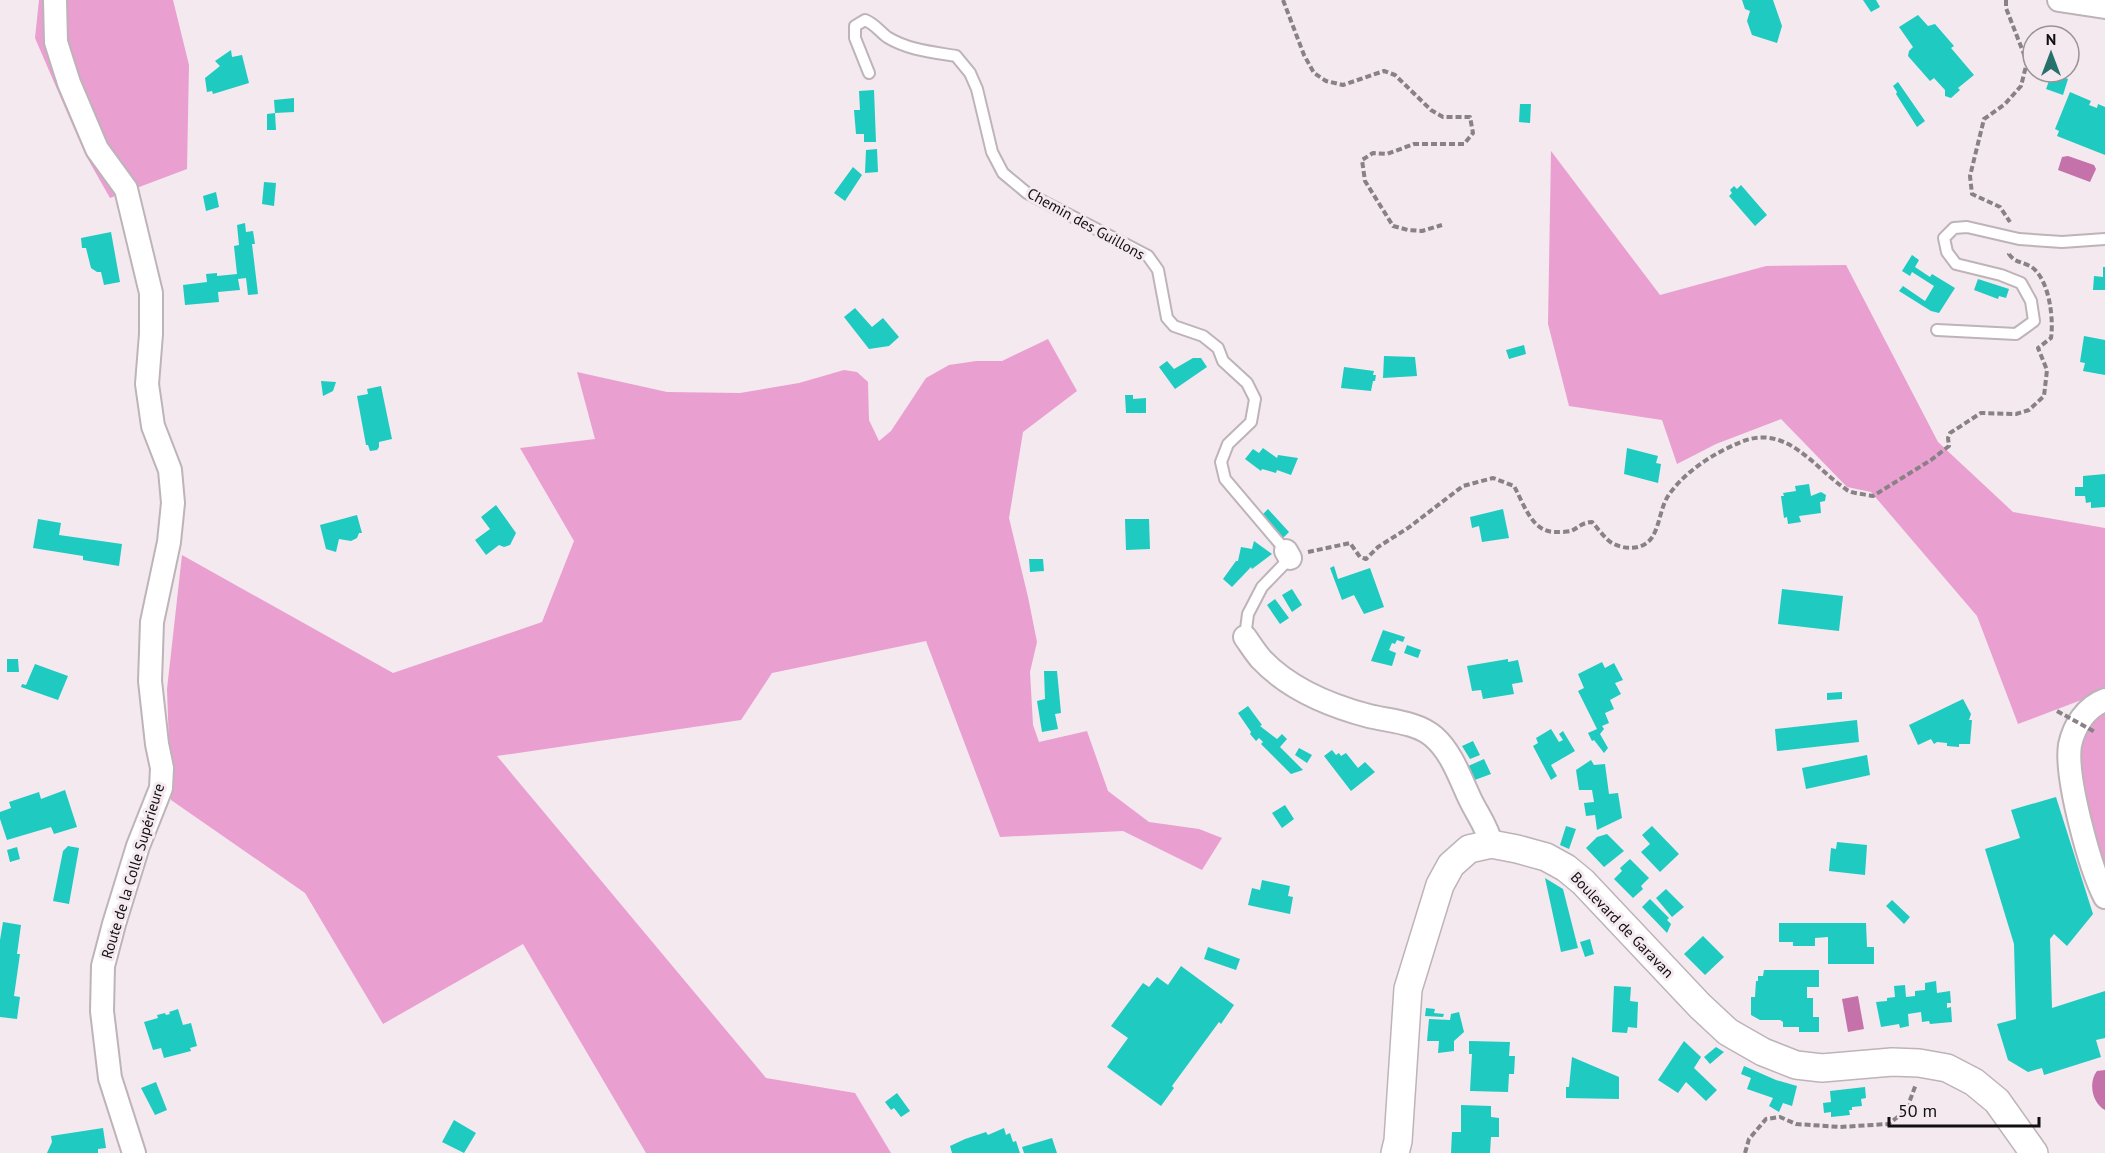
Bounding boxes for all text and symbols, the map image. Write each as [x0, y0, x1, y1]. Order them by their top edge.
north arrow [2021, 24, 2081, 84]
text: N [2046, 29, 2056, 49]
street label: Chemin des Guillons [1024, 183, 1148, 264]
street label: Route de la Colle Supérieure [97, 781, 168, 961]
street label: Boulevard de Garavan [1567, 868, 1678, 982]
scale bar [1889, 1090, 2039, 1128]
text: 50 m [1898, 1099, 1937, 1122]

